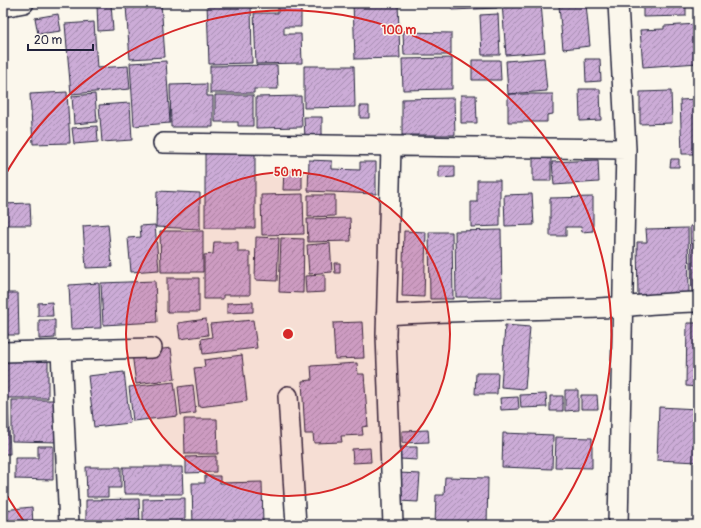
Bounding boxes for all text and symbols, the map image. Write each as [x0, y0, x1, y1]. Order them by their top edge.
text: 100 m [382, 23, 417, 38]
scale bar [28, 26, 93, 52]
text: 20 m [34, 33, 63, 48]
text: 50 m [274, 165, 302, 180]
centre of rings [281, 327, 295, 341]

